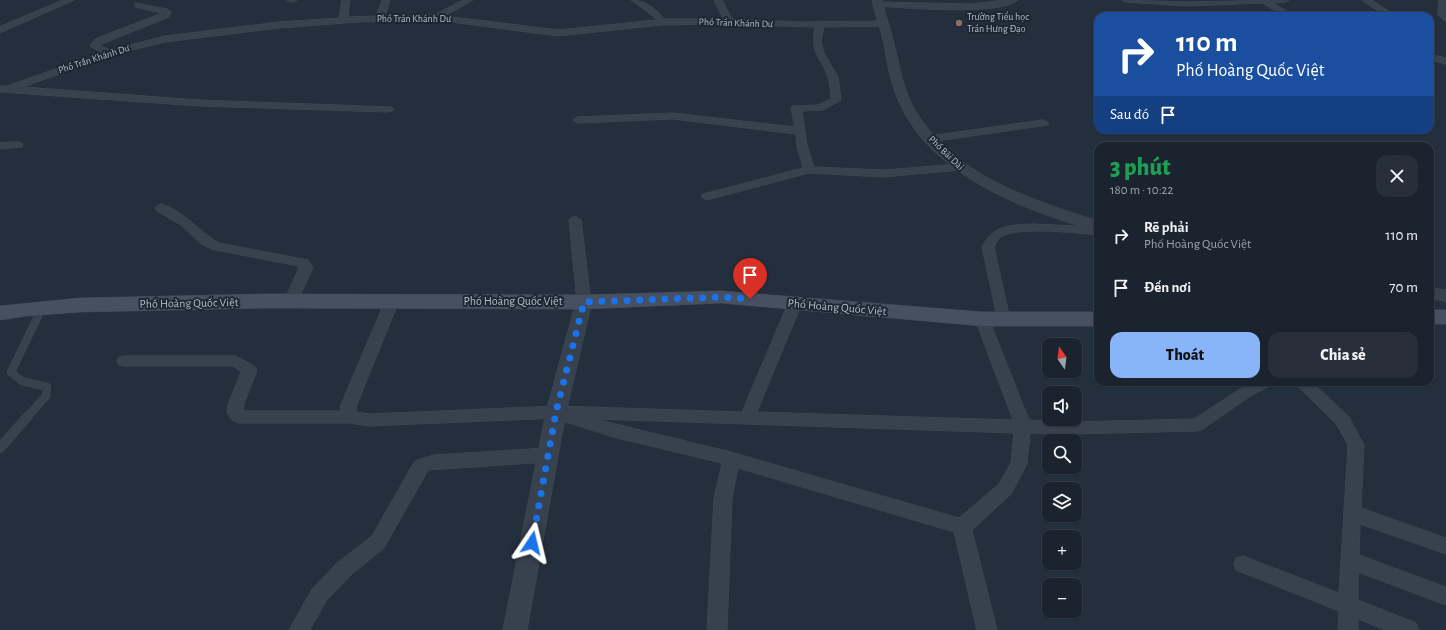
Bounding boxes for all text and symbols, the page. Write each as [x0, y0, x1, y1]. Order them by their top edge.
place label: Trường Tiểu học Trần Hưng Đạo [967, 11, 1029, 34]
street label: Phố Trần Khánh Dư [377, 13, 452, 24]
street label: Phố Trần Khánh Dư [698, 16, 774, 29]
marker: Trường Tiểu học Trần Hưng Đạo [954, 18, 964, 28]
icon: right [1110, 28, 1162, 80]
text: 110 m [1176, 29, 1238, 57]
street label: Phố Trần Khánh Dư [57, 42, 132, 75]
text: Phố Hoàng Quốc Việt [1176, 62, 1324, 80]
icon: arrive [1157, 104, 1179, 126]
text: Sau đó [1110, 107, 1149, 122]
street label: Phố Bãi Dài [927, 133, 966, 172]
button: close [1376, 155, 1418, 197]
text: 3 phút [1110, 156, 1171, 180]
text: 180 m · 10:22 [1110, 184, 1173, 197]
text: Rẽ phải [1144, 220, 1189, 235]
icon: right [1110, 225, 1132, 247]
text: 110 m [1385, 228, 1418, 243]
text: Phố Hoàng Quốc Việt [1144, 238, 1251, 251]
pin [733, 258, 767, 299]
icon: arrive [739, 264, 761, 286]
icon: arrive [1110, 277, 1132, 299]
text: Đến nơi [1144, 280, 1191, 295]
text: 70 m [1389, 280, 1418, 295]
street label: Phố Hoàng Quốc Việt [464, 295, 563, 308]
street label: Phố Hoàng Quốc Việt [139, 296, 239, 311]
street label: Phố Hoàng Quốc Việt [787, 297, 887, 318]
button: Thoát [1110, 332, 1260, 378]
button: Chia sẻ [1268, 332, 1418, 378]
north arrow [1042, 338, 1082, 378]
map controls [1042, 338, 1082, 618]
button: sound [1042, 386, 1082, 426]
button: search [1042, 434, 1082, 474]
button: layers [1042, 482, 1082, 522]
position arrow [511, 522, 553, 564]
button: + [1042, 530, 1082, 570]
button: − [1042, 578, 1082, 618]

